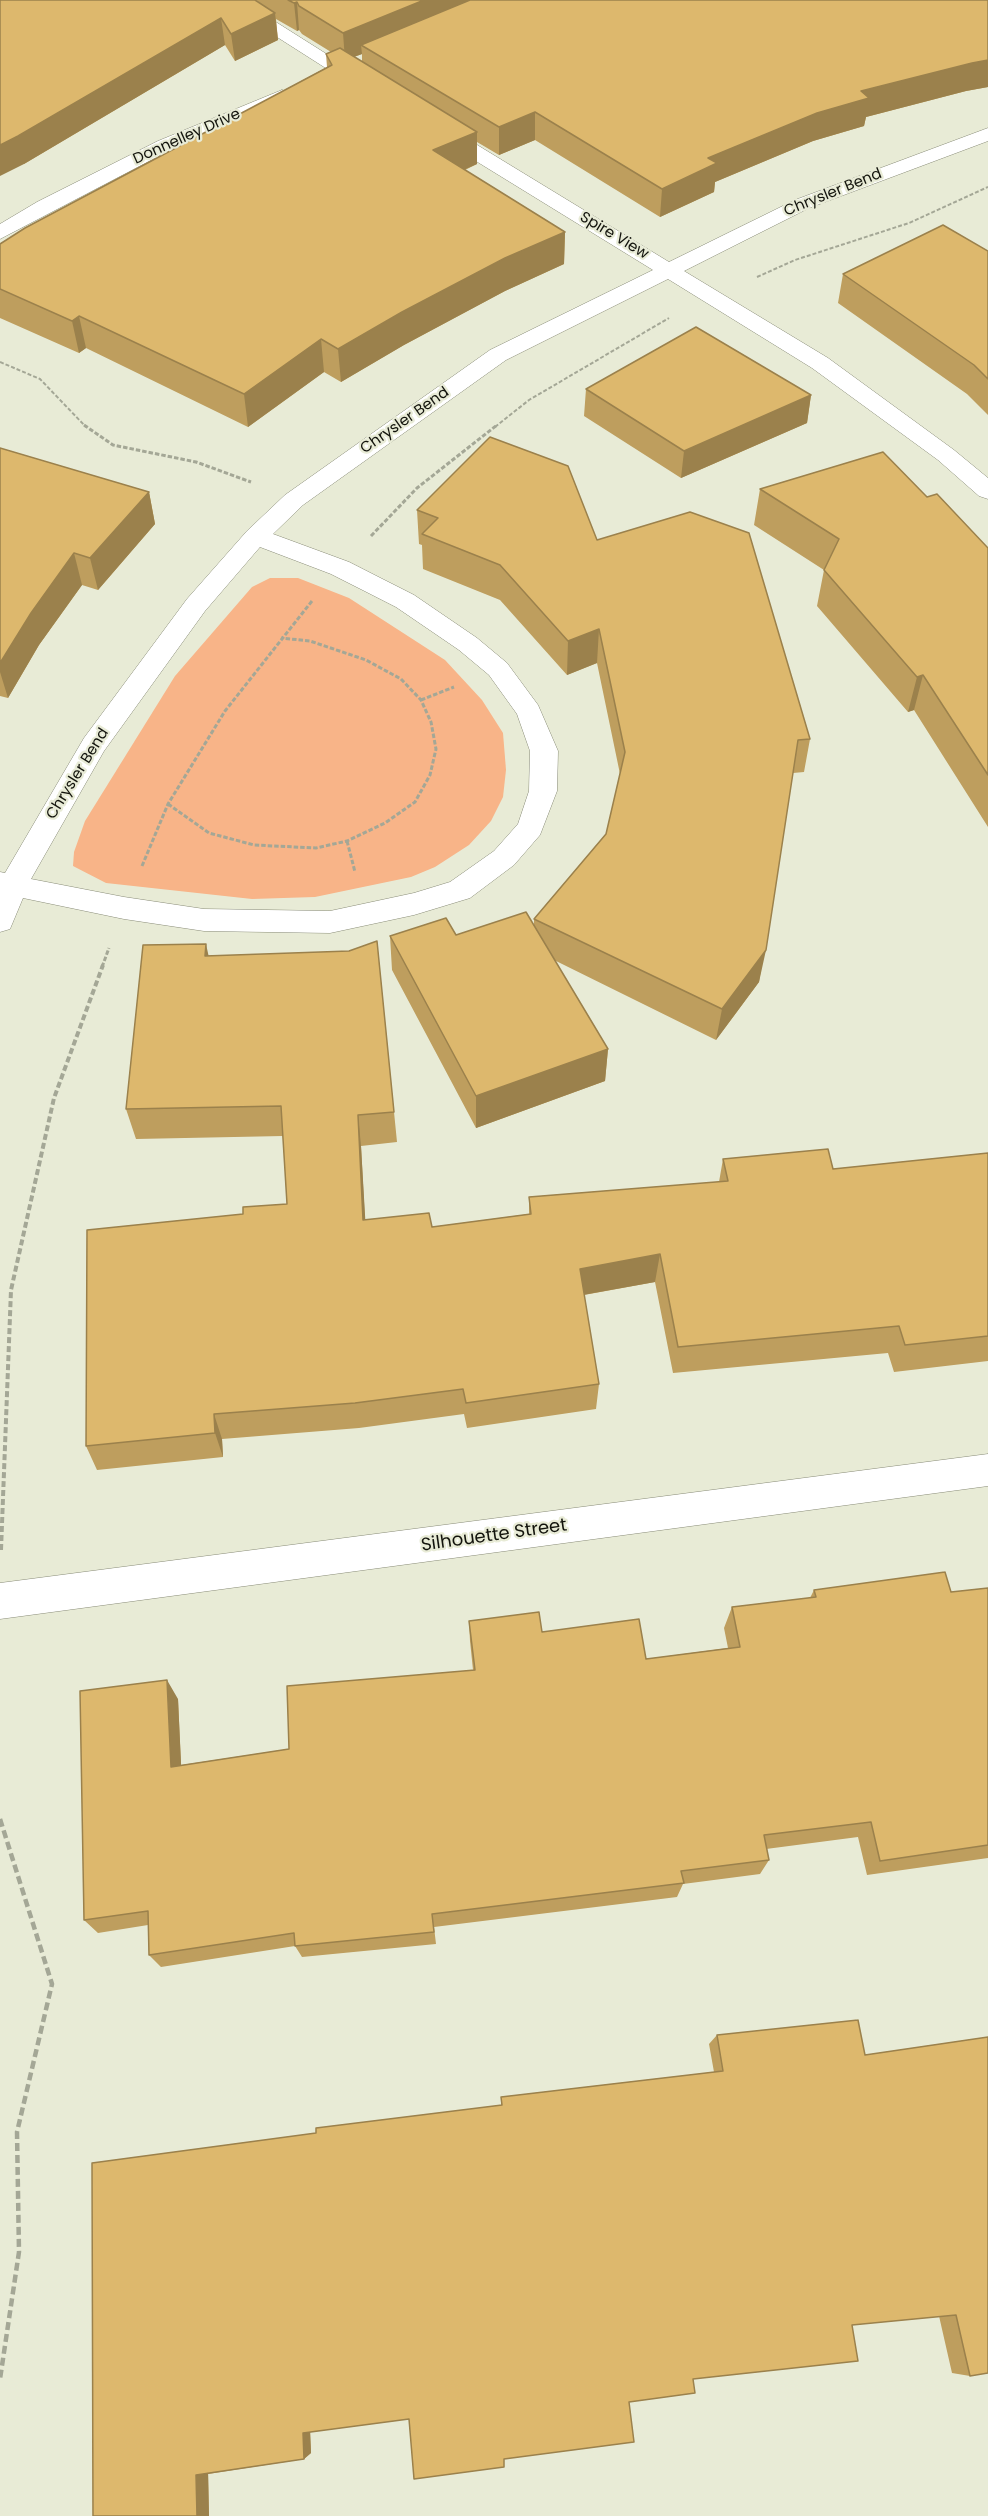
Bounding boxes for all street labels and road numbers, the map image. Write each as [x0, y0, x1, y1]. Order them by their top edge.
street label: Donnelley Drive [131, 105, 243, 169]
street label: Chrysler Bend [781, 165, 885, 221]
street label: Spire View [576, 208, 652, 264]
street label: Chrysler Bend [357, 384, 453, 458]
street label: Chrysler Bend [43, 725, 113, 823]
street label: Silhouette Street [420, 1515, 568, 1557]

